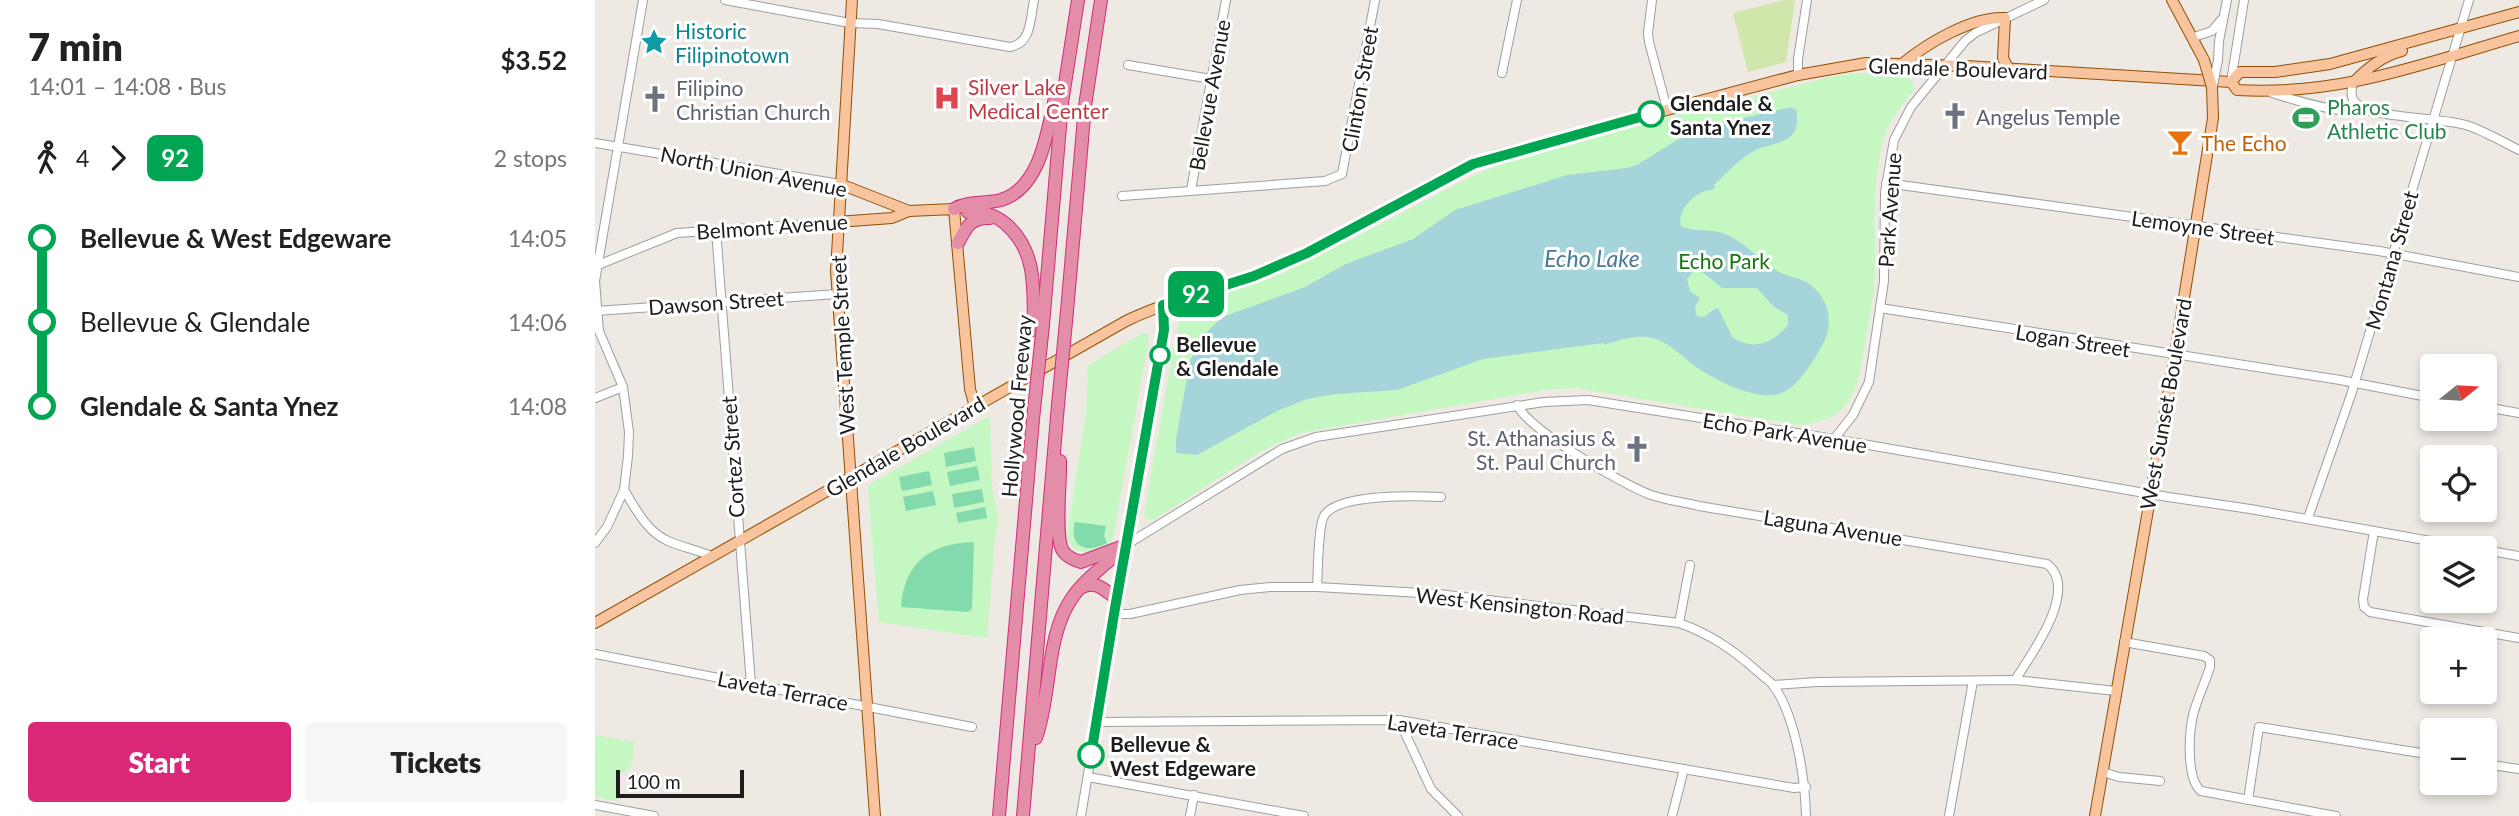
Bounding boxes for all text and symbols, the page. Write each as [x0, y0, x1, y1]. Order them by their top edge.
street label: Bellevue Avenue [1183, 17, 1235, 173]
place label: Historic Filipinotown [675, 18, 790, 67]
text: 7 min [28, 23, 123, 69]
street label: Clinton Street [1336, 24, 1382, 154]
place icon: Historic Filipinotown [639, 27, 669, 57]
text: $3.52 [501, 44, 567, 76]
street label: Glendale Boulevard [1868, 52, 2048, 84]
text: 14:01 – 14:08 · Bus [28, 72, 227, 100]
place label: Silver Lake Medical Center [968, 74, 1109, 123]
place label: Filipino Christian Church [676, 75, 830, 124]
hospital icon: Silver Lake Medical Center [932, 83, 962, 113]
church icon: Filipino Christian Church [640, 84, 670, 114]
place label: Glendale & Santa Ynez [1670, 90, 1774, 139]
place label: Pharos Athletic Club [2327, 94, 2447, 143]
marker: Glendale & Santa Ynez [1638, 101, 1664, 127]
church icon: Angelus Temple [1940, 101, 1970, 131]
sports icon: Pharos Athletic Club [2291, 103, 2321, 133]
place label: Angelus Temple [1976, 104, 2120, 129]
bar icon: The Echo [2165, 127, 2195, 157]
place label: The Echo [2201, 130, 2287, 155]
icon: walk [28, 139, 66, 177]
icon: forward [99, 139, 137, 177]
street label: North Union Avenue [659, 141, 849, 201]
text: 92 [161, 143, 189, 172]
text: 4 [76, 144, 89, 172]
text: 2 stops [494, 144, 567, 172]
street label: Park Avenue [1873, 152, 1905, 268]
street label: Montana Street [2359, 187, 2423, 332]
street label: Lemoyne Street [2130, 205, 2277, 249]
street label: Belmont Avenue [695, 208, 849, 244]
text: Bellevue & West Edgeware [80, 222, 391, 254]
text: 14:05 [508, 224, 567, 252]
water label: Echo Lake [1544, 244, 1640, 272]
park label: Echo Park [1678, 248, 1770, 273]
street label: West Temple Street [825, 254, 859, 435]
line badge: 92 [1165, 271, 1227, 317]
text: 92 [1182, 279, 1210, 308]
street label: Dawson Street [647, 285, 785, 319]
street label: West Sunset Boulevard [2134, 296, 2196, 512]
text: Bellevue & Glendale [80, 306, 310, 338]
text: 14:06 [508, 308, 567, 336]
street label: Hollywood Freeway [996, 313, 1036, 498]
street label: Logan Street [2014, 319, 2133, 361]
place label: Bellevue & Glendale [1176, 331, 1279, 380]
marker: Bellevue & Glendale [1150, 345, 1170, 365]
north arrow [2420, 354, 2497, 430]
map controls [2420, 354, 2497, 795]
text: Glendale & Santa Ynez [80, 390, 339, 422]
street label: Glendale Boulevard [821, 390, 989, 502]
text: 14:08 [508, 392, 567, 420]
street label: Cortez Street [715, 395, 749, 519]
street label: Echo Park Avenue [1701, 407, 1869, 457]
place label: St. Athanasius & St. Paul Church [1467, 425, 1616, 474]
church icon: St. Athanasius & St. Paul Church [1622, 434, 1652, 464]
button: locate [2420, 445, 2497, 522]
street label: Laguna Avenue [1762, 504, 1904, 550]
button: layers [2420, 536, 2497, 613]
street label: West Kensington Road [1415, 582, 1625, 628]
button: + [2420, 627, 2497, 704]
street label: Laveta Terrace [715, 665, 851, 715]
street label: Laveta Terrace [1386, 708, 1520, 754]
button: − [2420, 718, 2497, 795]
button: Start [28, 722, 291, 802]
button: Tickets [305, 722, 567, 802]
place label: Bellevue & West Edgeware [1110, 731, 1256, 780]
marker: Bellevue & West Edgeware [1078, 742, 1104, 768]
scale bar [616, 767, 744, 799]
text: 100 m [627, 770, 681, 793]

